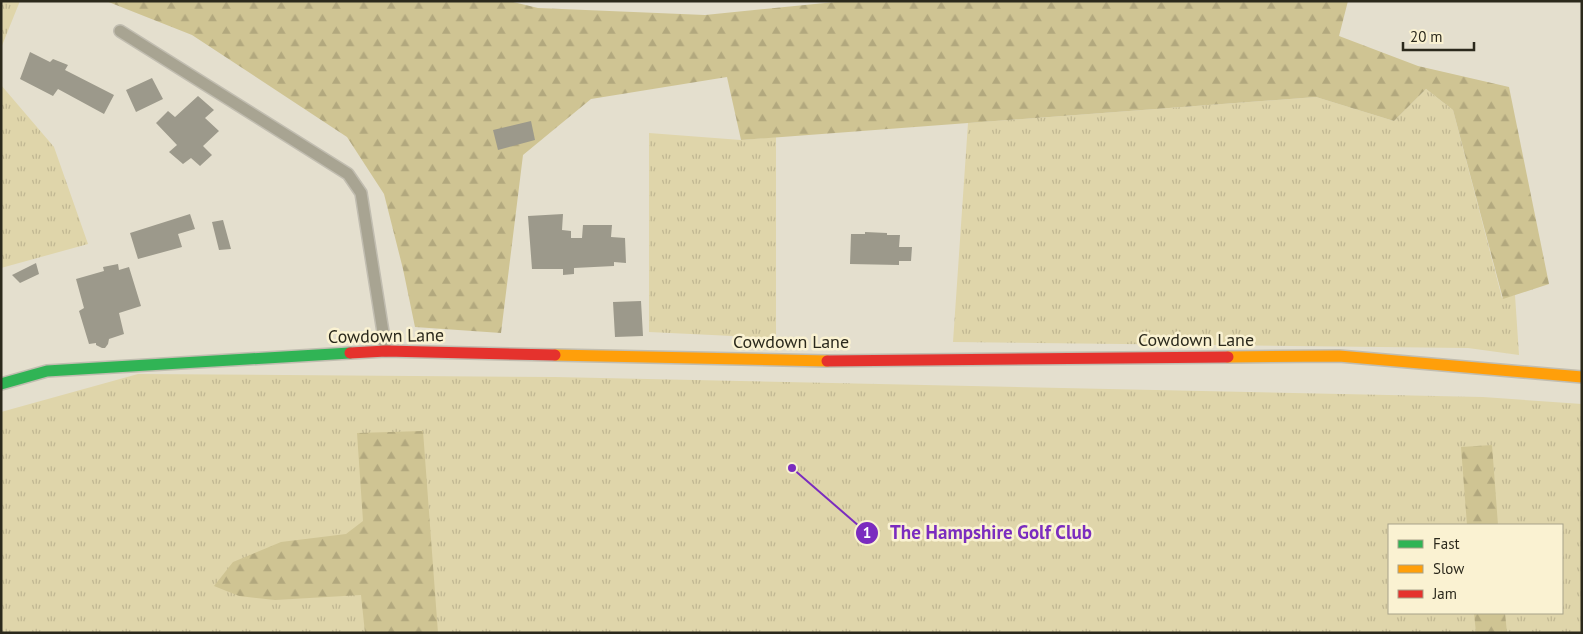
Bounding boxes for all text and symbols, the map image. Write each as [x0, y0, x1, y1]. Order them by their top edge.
scale bar [1403, 20, 1474, 52]
text: 20 m [1410, 27, 1443, 46]
street label: Cowdown Lane [328, 323, 444, 348]
street label: Cowdown Lane [1138, 328, 1254, 351]
street label: Cowdown Lane [733, 330, 849, 353]
callout: The Hampshire Golf Club [855, 516, 1102, 550]
text: The Hampshire Golf Club [890, 520, 1092, 544]
text: 1 [863, 523, 871, 542]
legend [1388, 524, 1563, 614]
text: Fast [1433, 534, 1460, 553]
text: Slow [1433, 559, 1464, 578]
text: Jam [1432, 584, 1457, 603]

